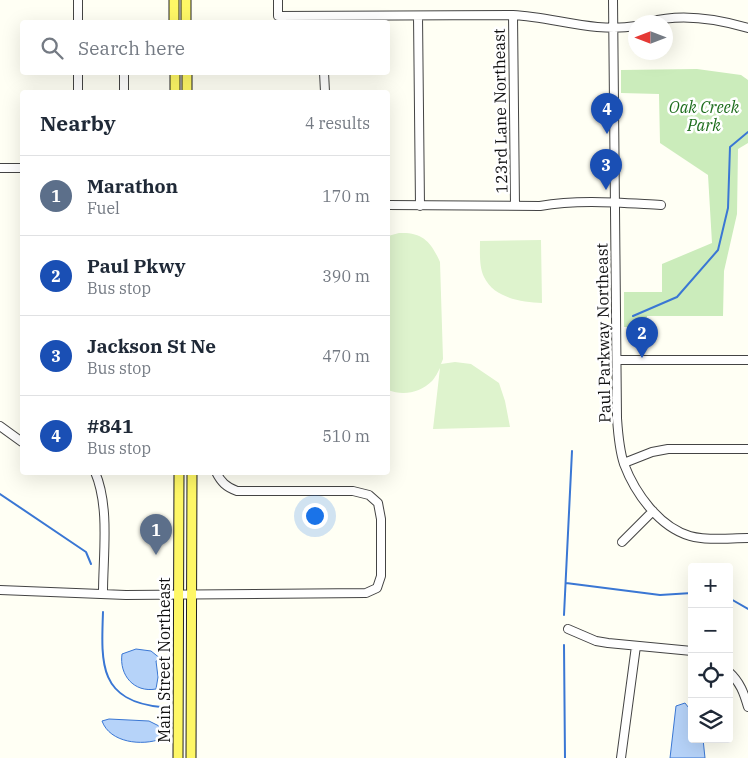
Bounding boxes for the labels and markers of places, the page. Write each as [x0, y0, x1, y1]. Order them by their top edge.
pin: 4 [591, 93, 623, 134]
pin: 3 [590, 149, 622, 190]
pin: 2 [626, 317, 658, 358]
pin: 1 [140, 514, 172, 555]

